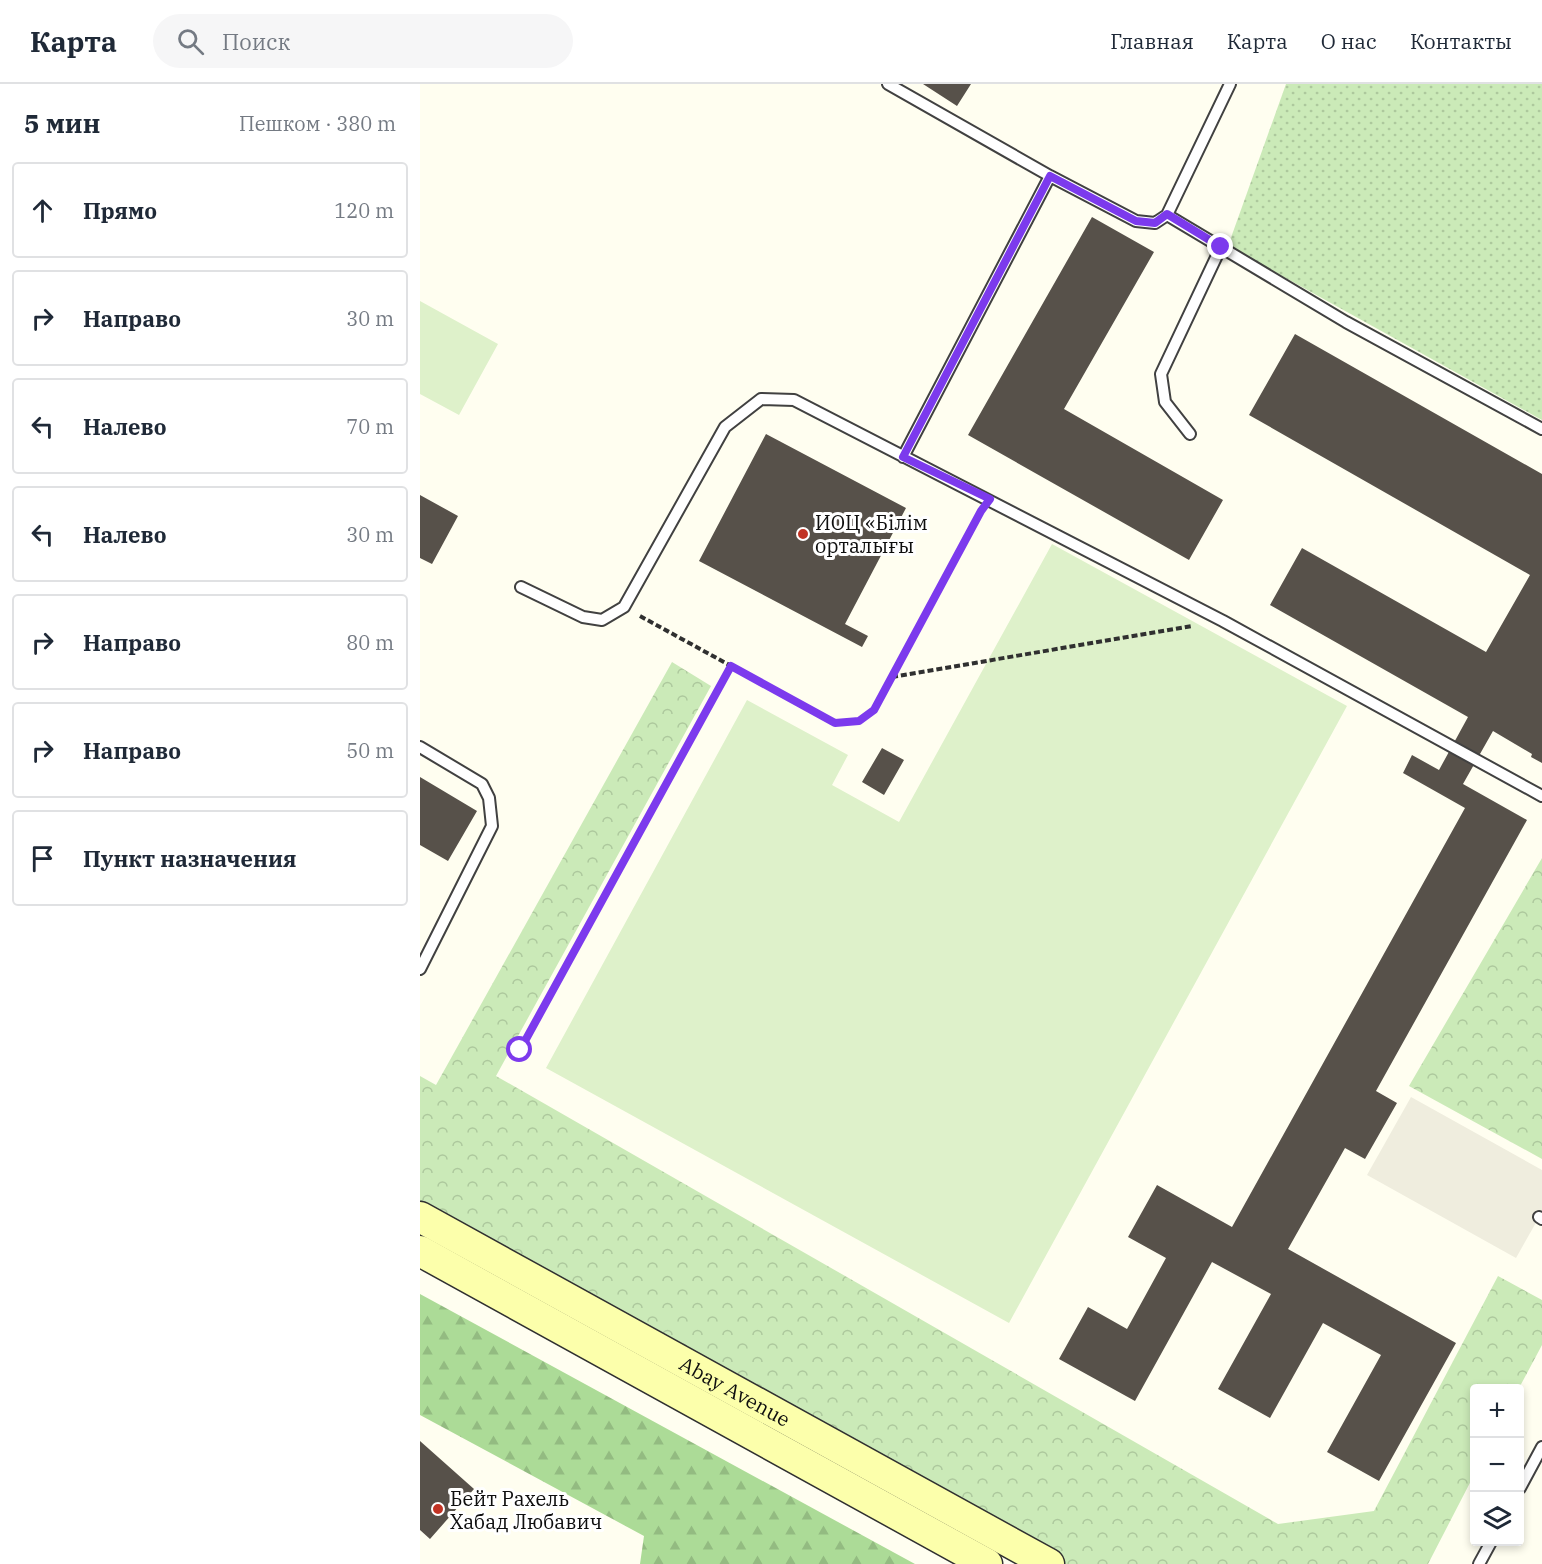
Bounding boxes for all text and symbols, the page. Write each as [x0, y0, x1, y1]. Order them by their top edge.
search box [153, 14, 573, 68]
text: Карта [30, 23, 117, 60]
icon: search [174, 25, 207, 58]
text: Поиск [222, 27, 290, 56]
text: Главная [1110, 27, 1194, 55]
text: Карта [1227, 27, 1288, 55]
text: О нас [1321, 27, 1377, 55]
text: Контакты [1410, 27, 1512, 55]
text: 5 мин [24, 106, 100, 140]
text: Пешком · 380 m [239, 110, 396, 137]
icon: ahead [26, 194, 59, 227]
text: Прямо [83, 196, 157, 225]
text: 120 m [334, 197, 394, 224]
route end [1207, 233, 1233, 259]
icon: right [26, 302, 59, 335]
text: Направо [83, 304, 181, 333]
text: 30 m [346, 305, 394, 332]
icon: left [26, 410, 59, 443]
text: Налево [83, 412, 167, 441]
text: 70 m [346, 413, 394, 440]
place label: ИОЦ «Білім орталығы [815, 509, 928, 559]
icon: left [26, 518, 59, 551]
text: Налево [83, 520, 167, 549]
text: 30 m [346, 521, 394, 548]
marker: ИОЦ «Білім орталығы [796, 527, 810, 541]
icon: right [26, 626, 59, 659]
text: Направо [83, 628, 181, 657]
text: 80 m [346, 629, 394, 656]
icon: right [26, 734, 59, 767]
text: Направо [83, 736, 181, 765]
text: 50 m [346, 737, 394, 764]
icon: arrive [26, 842, 59, 875]
text: Пункт назначения [83, 844, 297, 873]
route start [506, 1036, 532, 1062]
street label: Abay Avenue [675, 1350, 795, 1432]
map controls [1470, 1384, 1524, 1546]
button: + [1470, 1384, 1524, 1438]
button: − [1470, 1438, 1524, 1492]
place label: Бейт Рахель Хабад Любавич [450, 1485, 602, 1535]
button: layers [1470, 1492, 1524, 1546]
marker: Бейт Рахель Хабад Любавич [431, 1502, 445, 1516]

